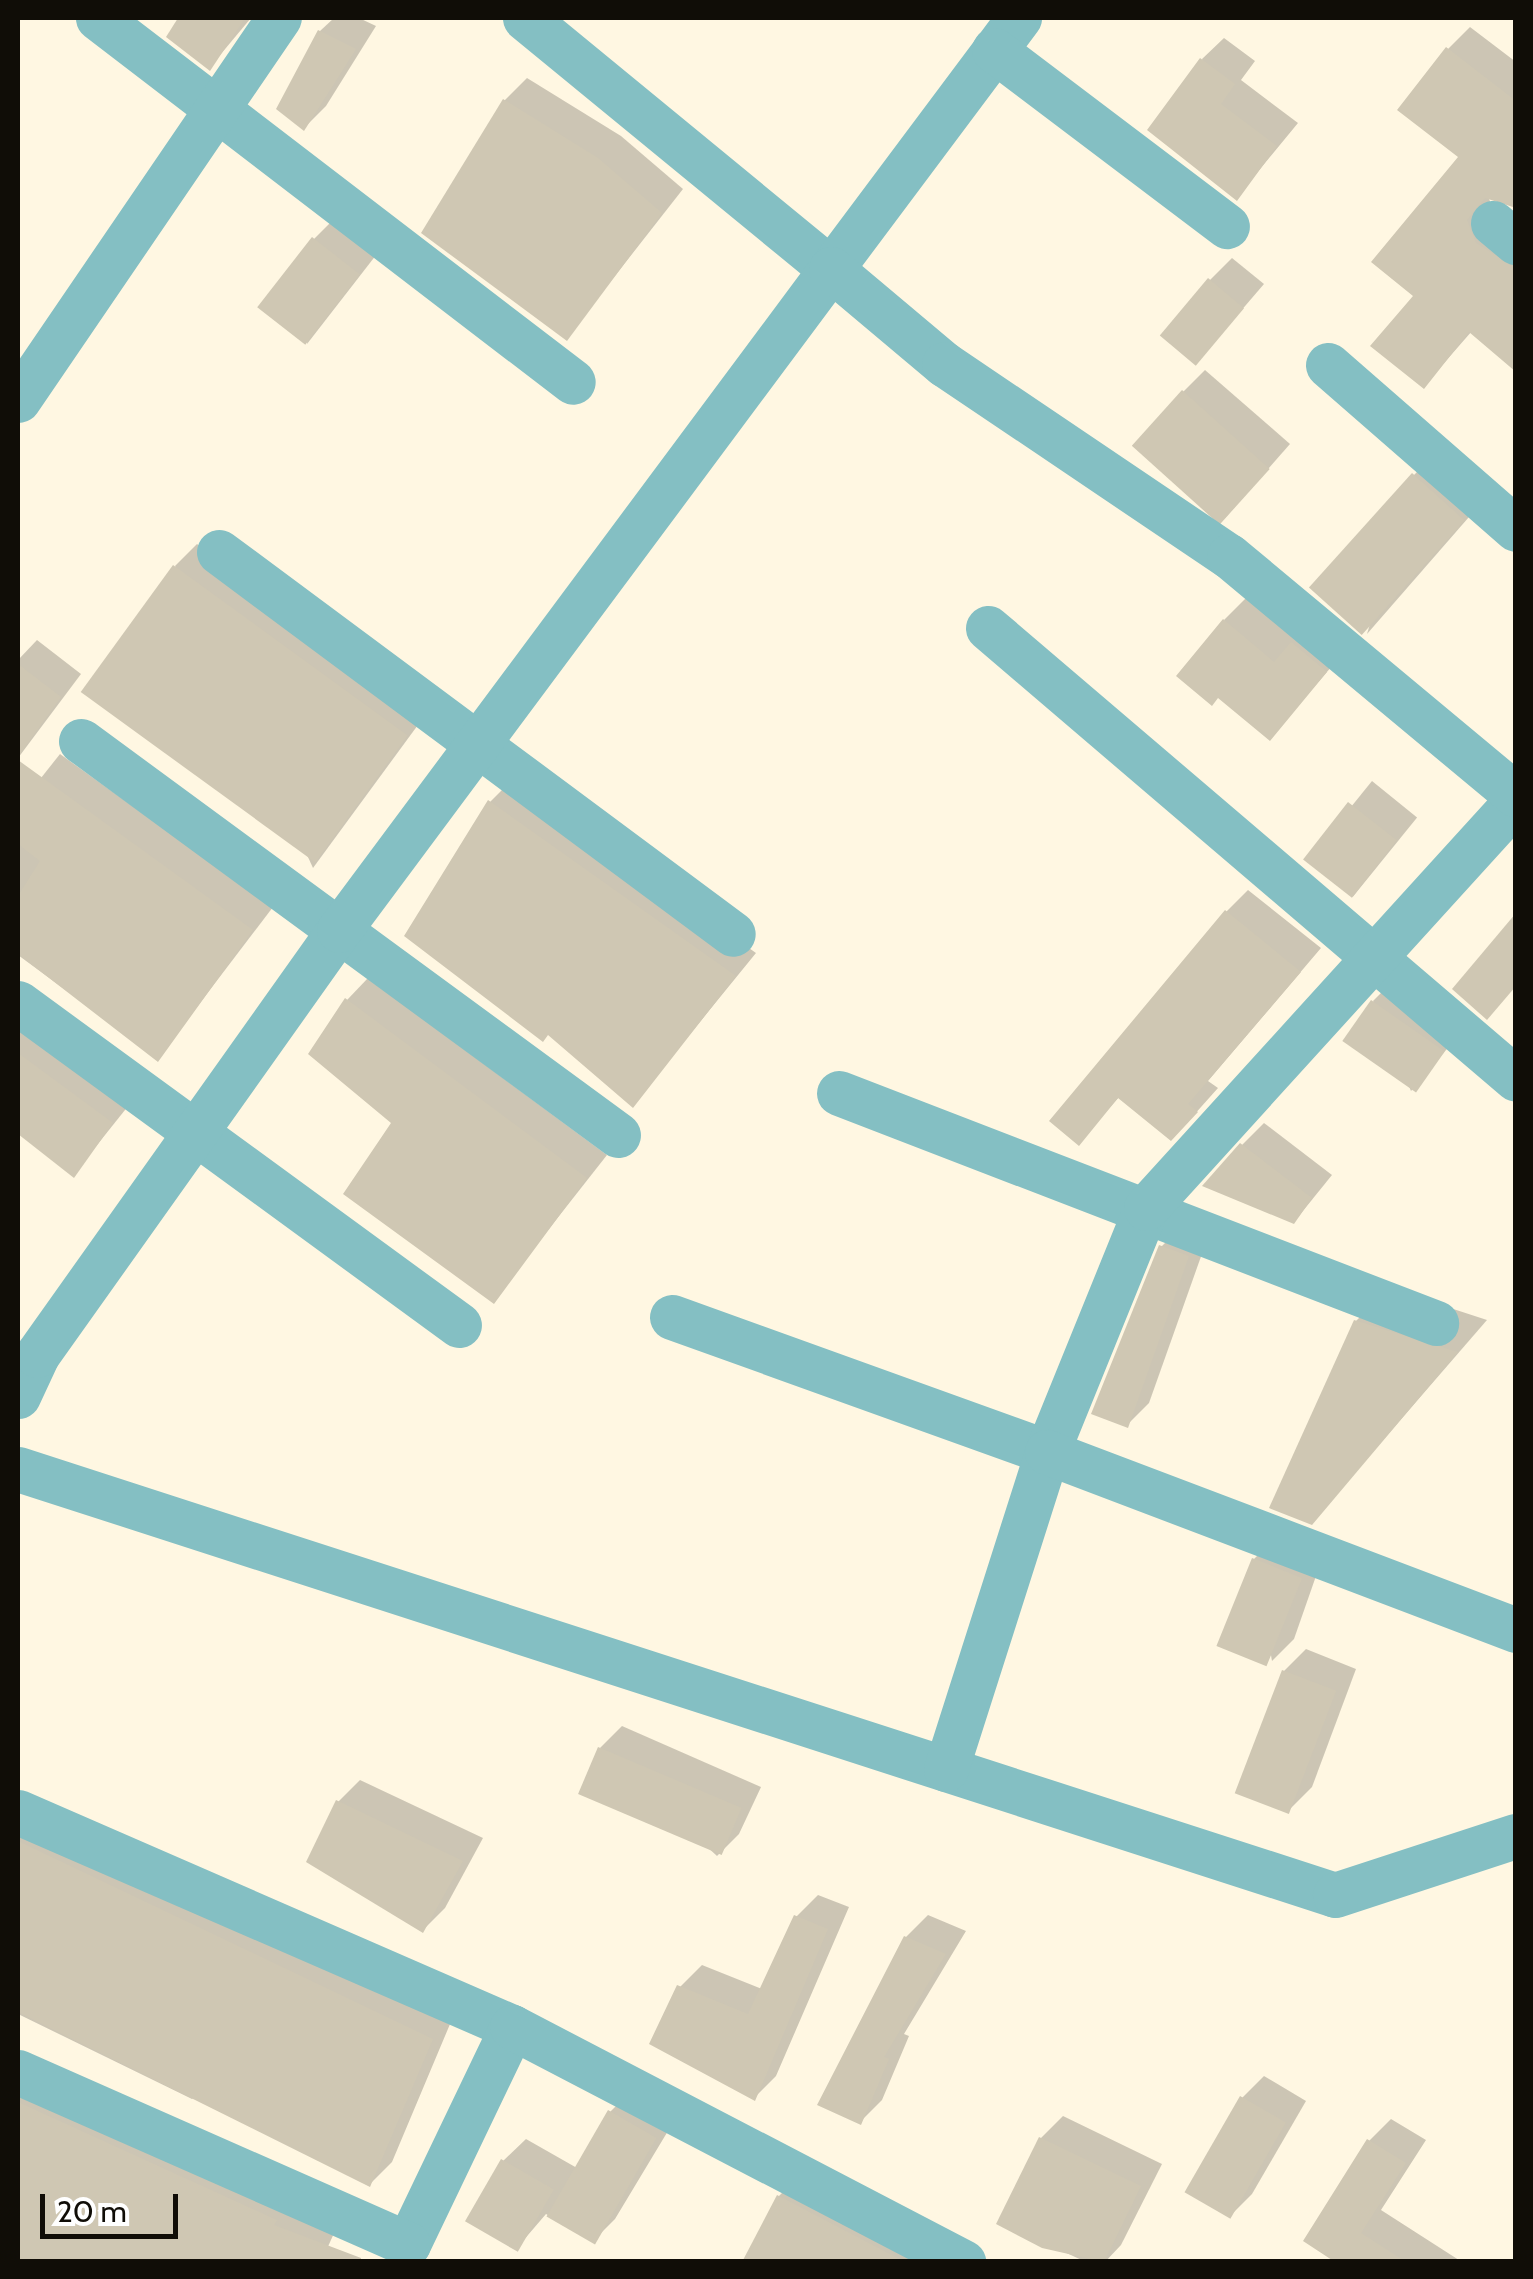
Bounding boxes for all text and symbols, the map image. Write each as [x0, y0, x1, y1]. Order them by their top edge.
scale bar [45, 2174, 182, 2236]
text: 20 m [57, 2193, 127, 2230]

